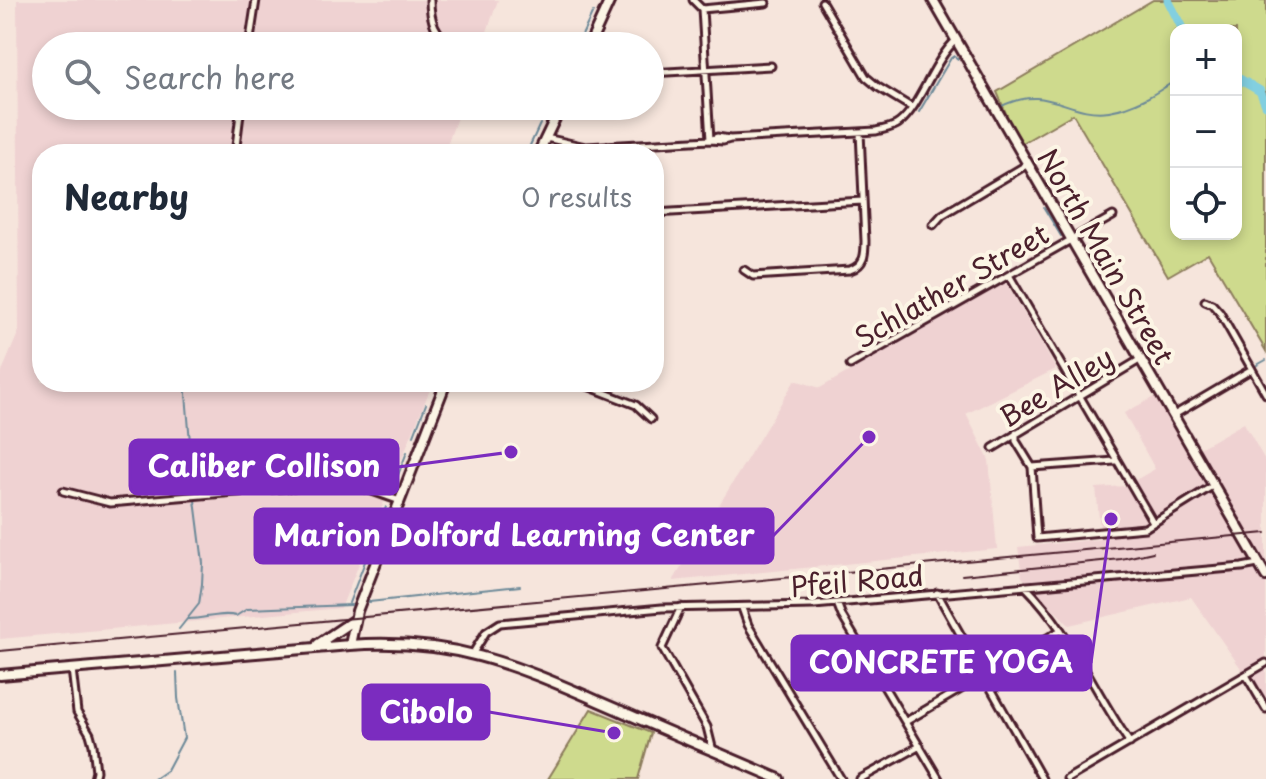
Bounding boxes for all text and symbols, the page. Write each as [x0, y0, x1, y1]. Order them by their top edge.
map controls [1170, 24, 1242, 240]
button: + [1170, 24, 1242, 96]
search box [32, 32, 664, 120]
icon: search [60, 54, 104, 98]
text: Search here [124, 54, 296, 99]
button: − [1170, 96, 1242, 168]
street label: North Main Street [1028, 140, 1186, 372]
button: locate [1170, 168, 1242, 240]
text: Nearby [64, 170, 189, 222]
text: 0 results [521, 177, 632, 216]
street label: Schlather Street [846, 212, 1056, 358]
street label: Bee Alley [991, 335, 1121, 437]
callout: Caliber Collison [130, 440, 398, 494]
text: Caliber Collison [147, 442, 381, 487]
callout: Marion Dolford Learning Center [255, 509, 773, 563]
text: Marion Dolford Learning Center [273, 511, 755, 556]
street label: Pfeil Road [789, 553, 925, 607]
callout: CONCRETE YOGA [792, 636, 1091, 690]
text: CONCRETE YOGA [809, 638, 1073, 683]
callout: Cibolo [363, 685, 489, 739]
text: Cibolo [379, 688, 473, 733]

